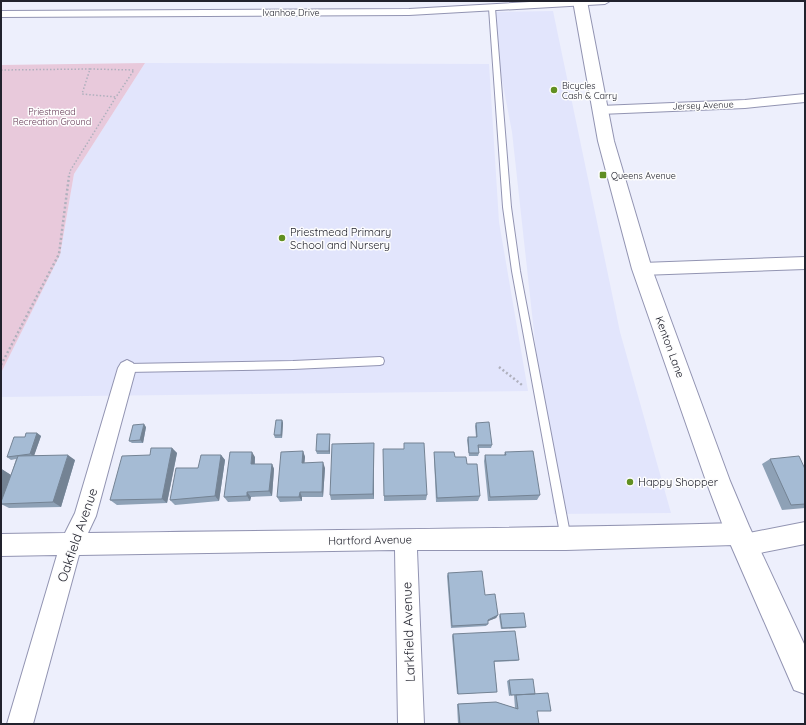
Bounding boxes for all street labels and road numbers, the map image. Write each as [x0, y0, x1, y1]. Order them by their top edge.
street label: Ivanhoe Drive [262, 7, 320, 18]
street label: Jersey Avenue [672, 98, 734, 112]
street label: Kenton Lane [652, 314, 688, 380]
street label: Oakfield Avenue [53, 486, 101, 584]
street label: Hartford Avenue [328, 532, 412, 548]
street label: Larkfield Avenue [398, 582, 418, 682]

